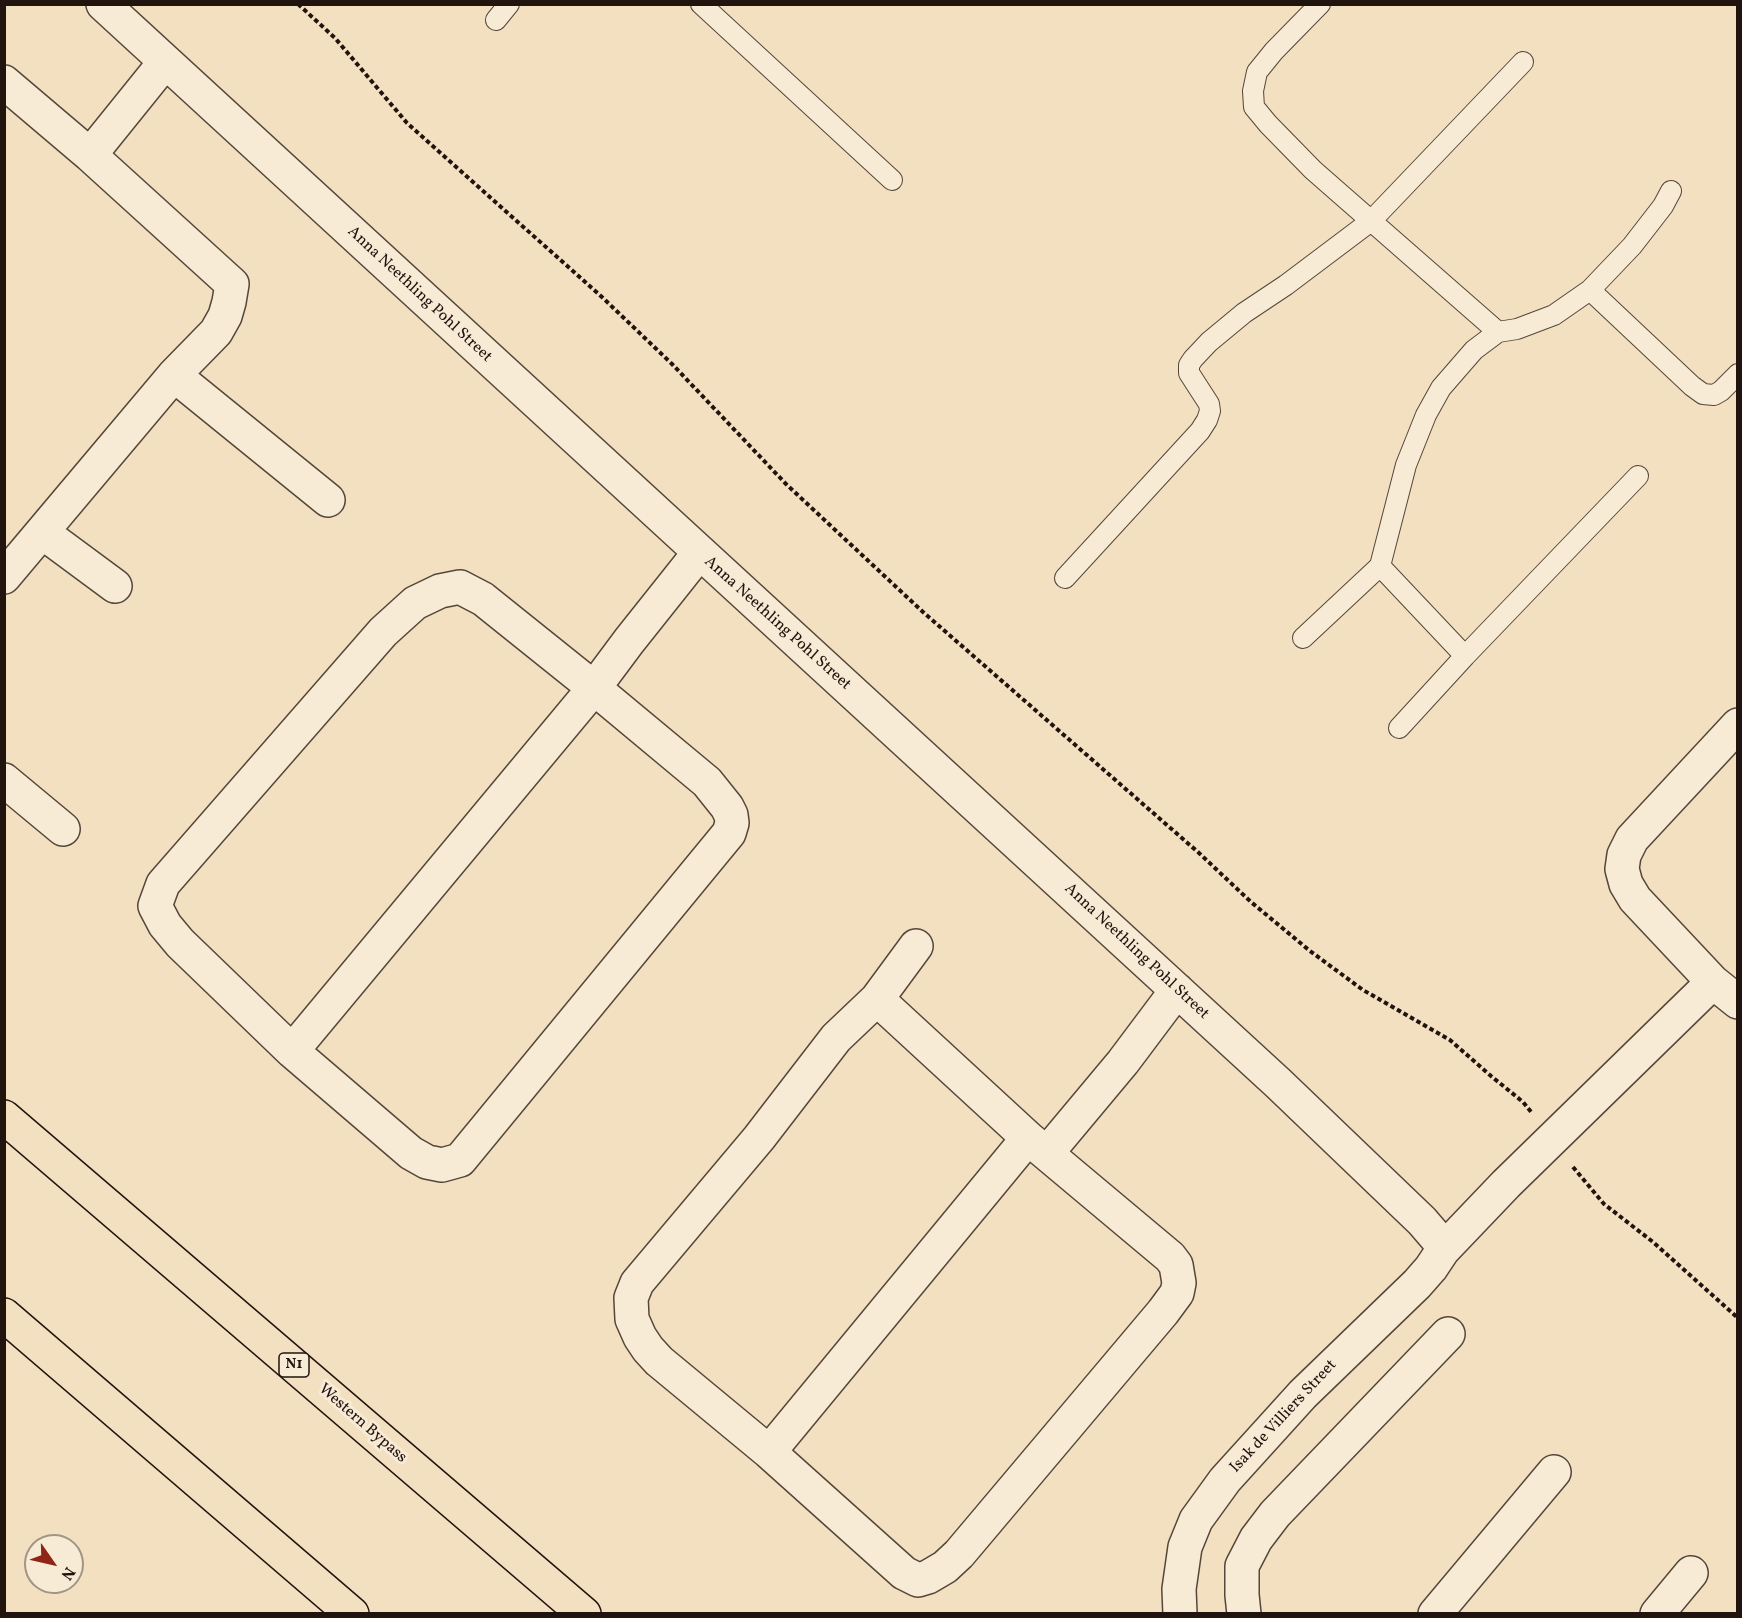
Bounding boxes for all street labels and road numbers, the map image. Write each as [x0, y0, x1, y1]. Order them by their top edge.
street label: Anna Neethling Pohl Street [343, 223, 495, 367]
street label: Anna Neethling Pohl Street [700, 553, 854, 695]
street label: Anna Neethling Pohl Street [1060, 880, 1212, 1024]
road number: N1 [279, 1353, 309, 1377]
street label: Isak de Villiers Street [1227, 1356, 1341, 1478]
street label: Western Bypass [314, 1380, 410, 1468]

